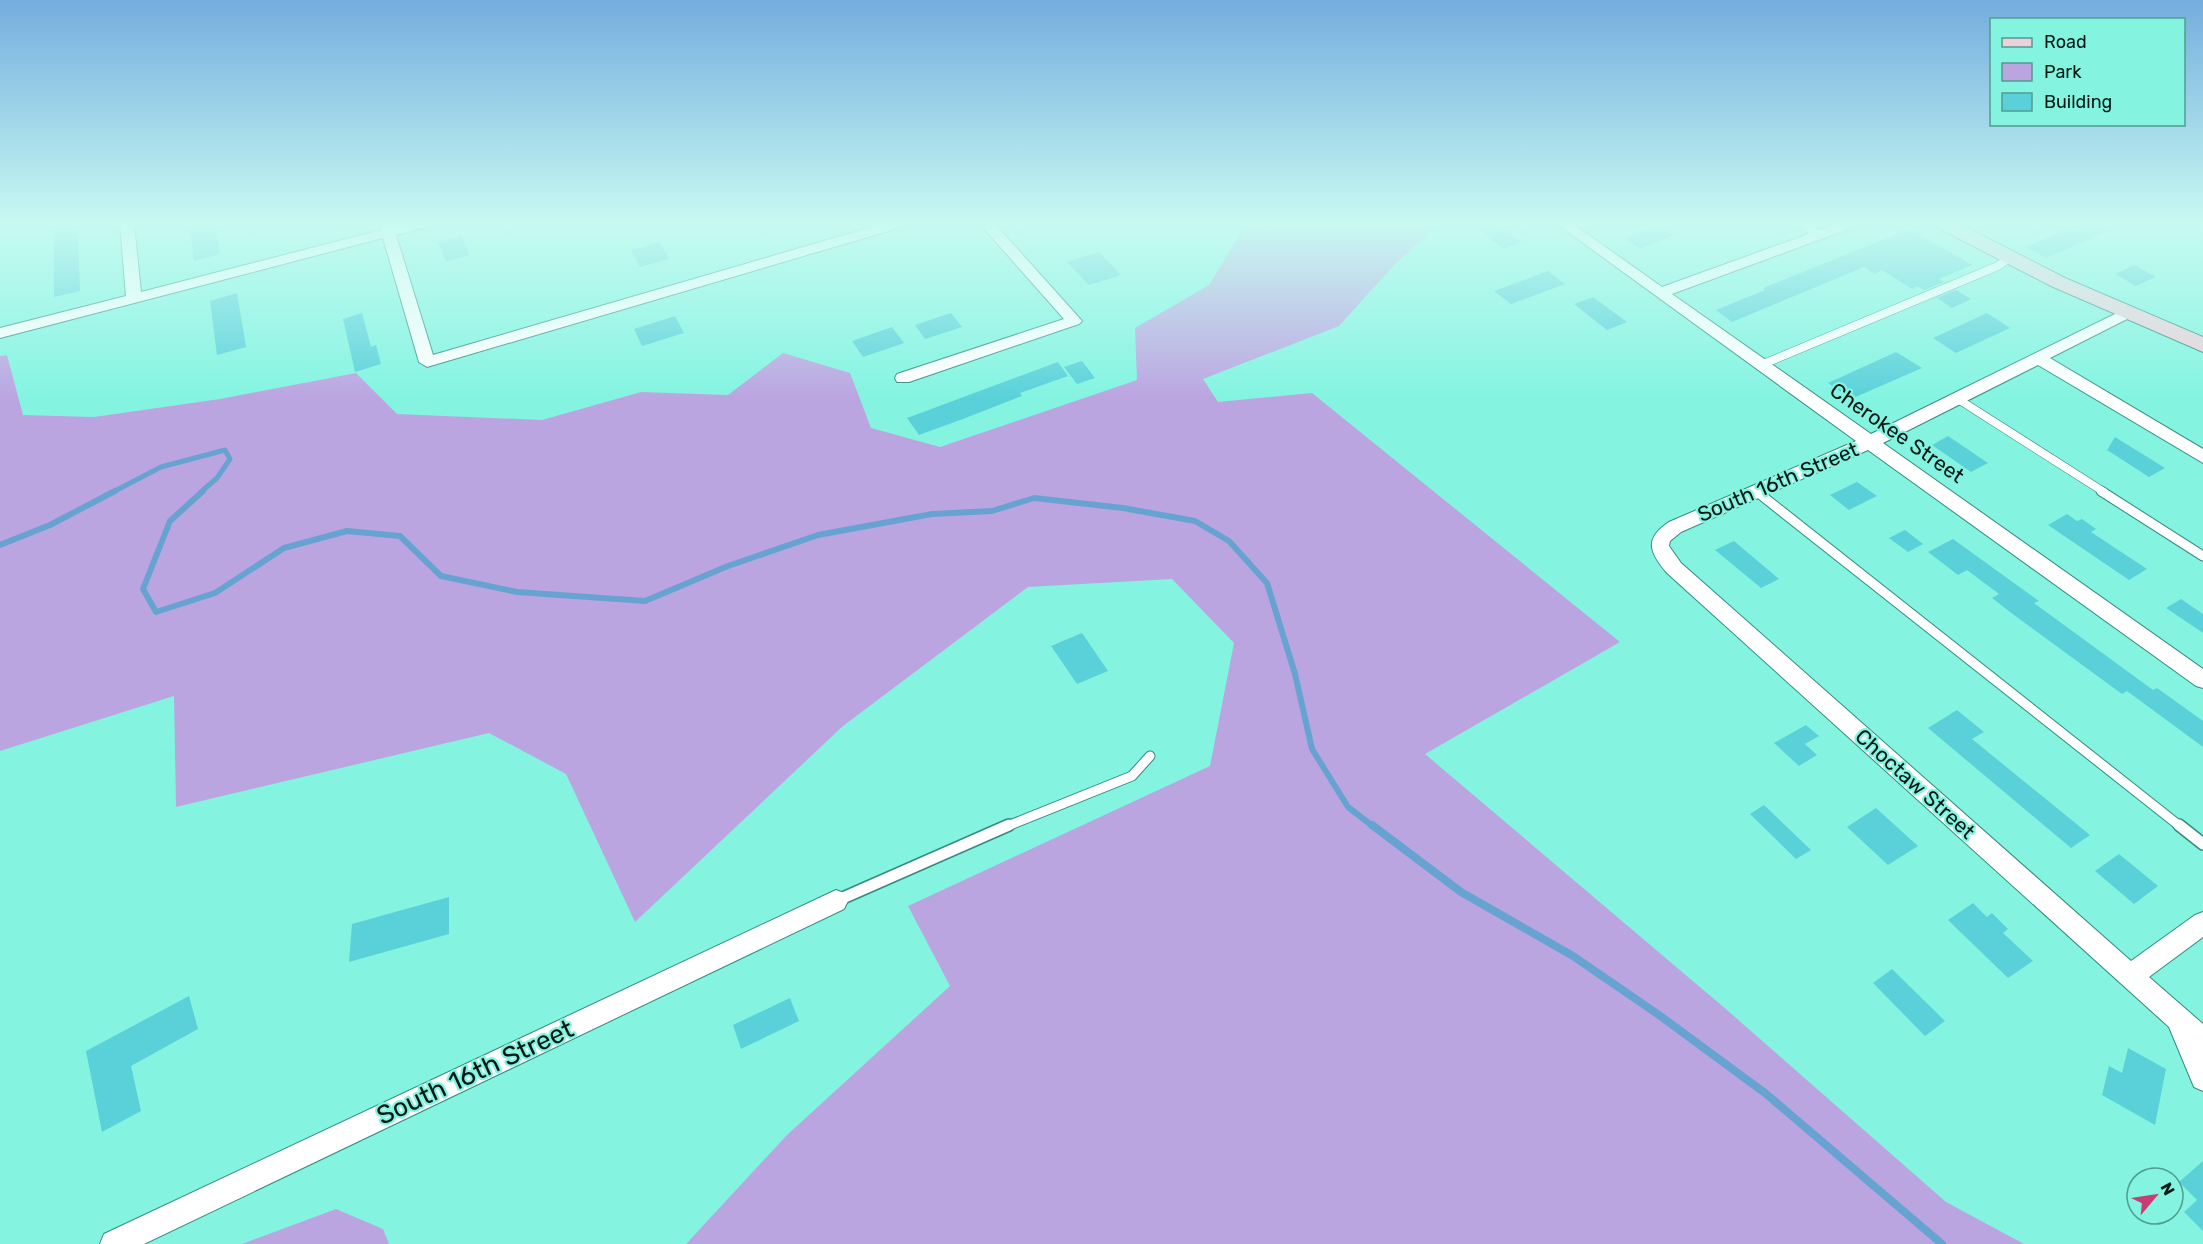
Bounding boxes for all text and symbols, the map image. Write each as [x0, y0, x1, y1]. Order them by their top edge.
legend [1990, 18, 2185, 126]
text: Road [2044, 31, 2087, 53]
text: Park [2044, 61, 2082, 83]
text: Building [2044, 91, 2112, 113]
street label: Cherokee Street [1825, 377, 1969, 488]
street label: South 16th Street [1694, 436, 1862, 527]
street label: Choctaw Street [1850, 723, 1980, 844]
street label: South 16th Street [372, 1013, 578, 1132]
north arrow [2125, 1166, 2185, 1226]
text: N [2157, 1179, 2179, 1199]

